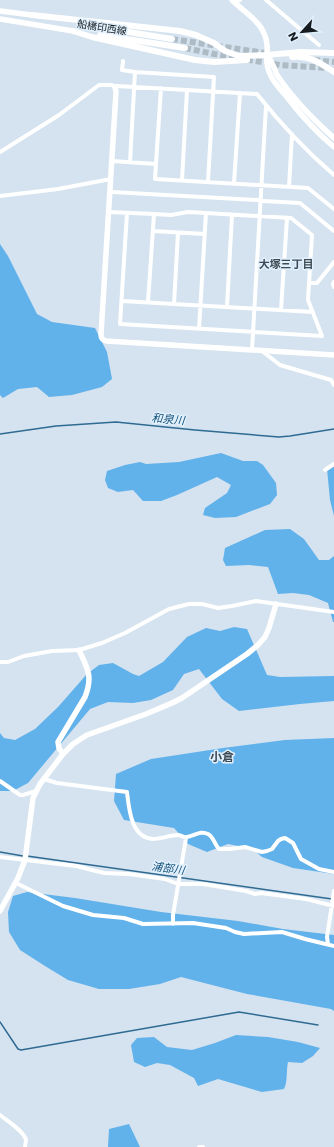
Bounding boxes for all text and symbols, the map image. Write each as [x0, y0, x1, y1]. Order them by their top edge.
north arrow [282, 12, 322, 52]
street label: 船橋印西線 [76, 16, 128, 39]
text: N [284, 29, 302, 44]
district label: 大塚三丁目 [259, 256, 314, 272]
water label: 和泉川 [151, 410, 186, 428]
district label: 小倉 [210, 748, 234, 765]
water label: 浦部川 [151, 858, 186, 878]

